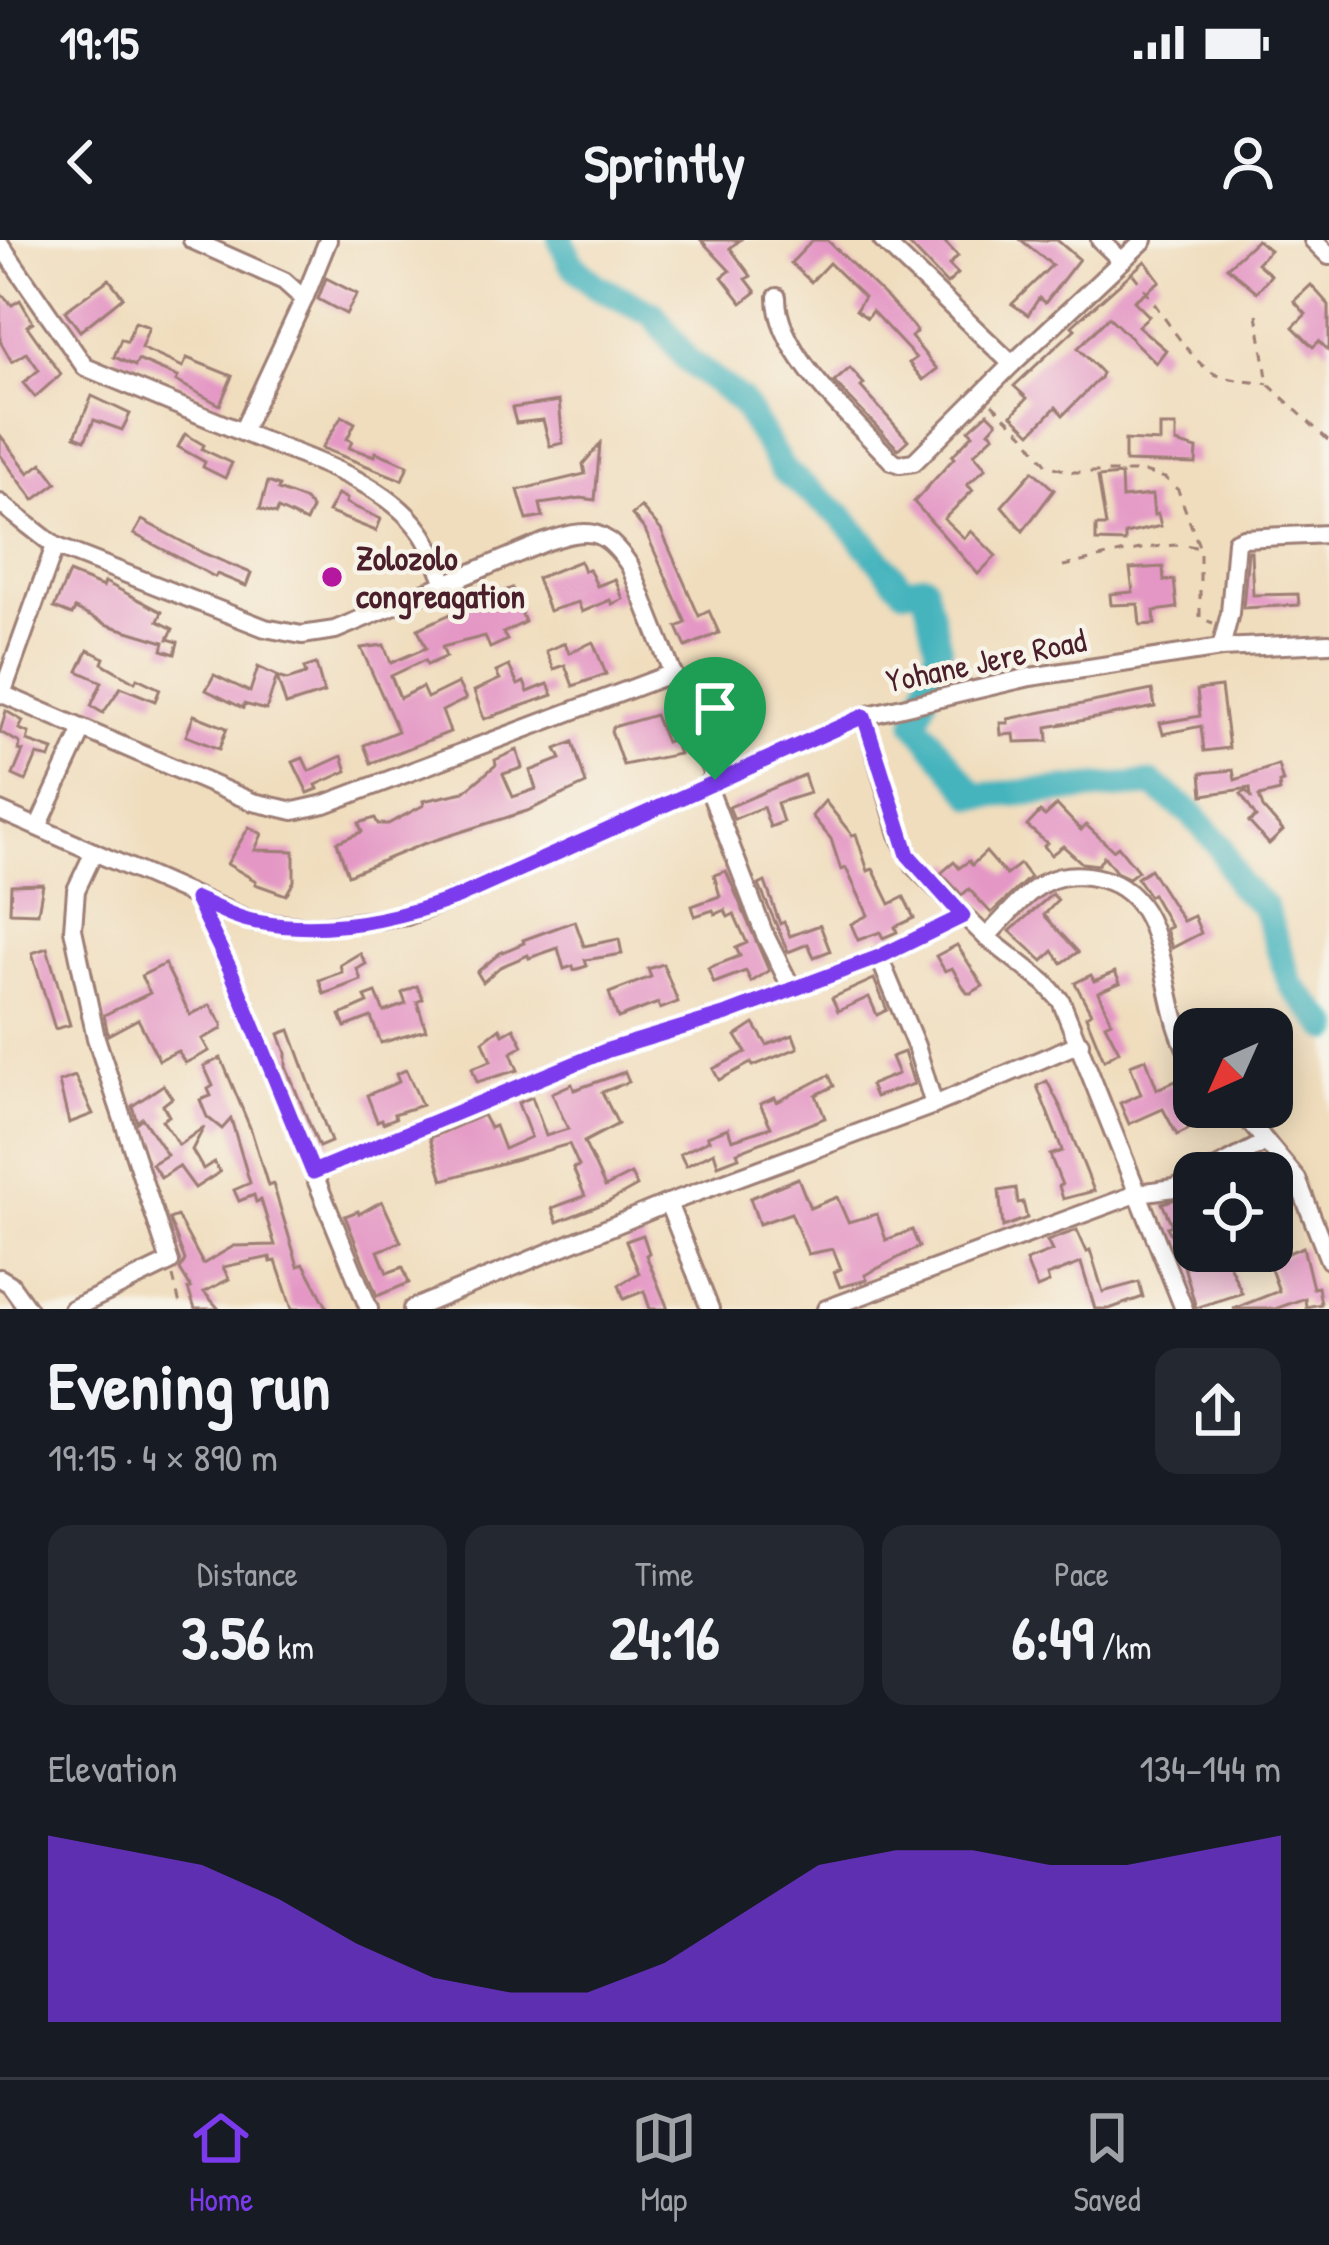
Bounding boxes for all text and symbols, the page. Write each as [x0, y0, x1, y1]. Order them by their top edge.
text: 19:15 [60, 12, 139, 73]
text: Sprintly [584, 126, 745, 199]
icon: back [48, 129, 114, 195]
icon: person [1215, 129, 1281, 195]
place label: Zolozolo congreagation [356, 536, 525, 620]
marker: Zolozolo congreagation [319, 564, 345, 590]
street label: Yohane Jere Road [882, 617, 1090, 703]
pin [664, 657, 766, 780]
icon: arrive [682, 675, 748, 741]
north arrow [1173, 1008, 1293, 1128]
map controls [1173, 1008, 1293, 1272]
button: locate [1173, 1152, 1293, 1272]
text: Evening run [48, 1340, 330, 1430]
button: share [1155, 1348, 1281, 1474]
text: 19:15 · 4 × 890 m [48, 1430, 278, 1483]
text: Distance [197, 1552, 298, 1596]
text: Time [635, 1552, 694, 1596]
text: Pace [1054, 1552, 1109, 1596]
text: 3.56 [181, 1596, 270, 1678]
text: 24:16 [609, 1596, 720, 1678]
text: 6:49 [1011, 1596, 1094, 1678]
text: km [270, 1625, 314, 1669]
text: /km [1094, 1625, 1152, 1669]
text: Elevation [48, 1741, 178, 1794]
text: 134–144 m [1139, 1741, 1281, 1794]
tab: Home [188, 2105, 254, 2221]
tab: Map [631, 2105, 697, 2221]
tab: Saved [1073, 2105, 1141, 2221]

